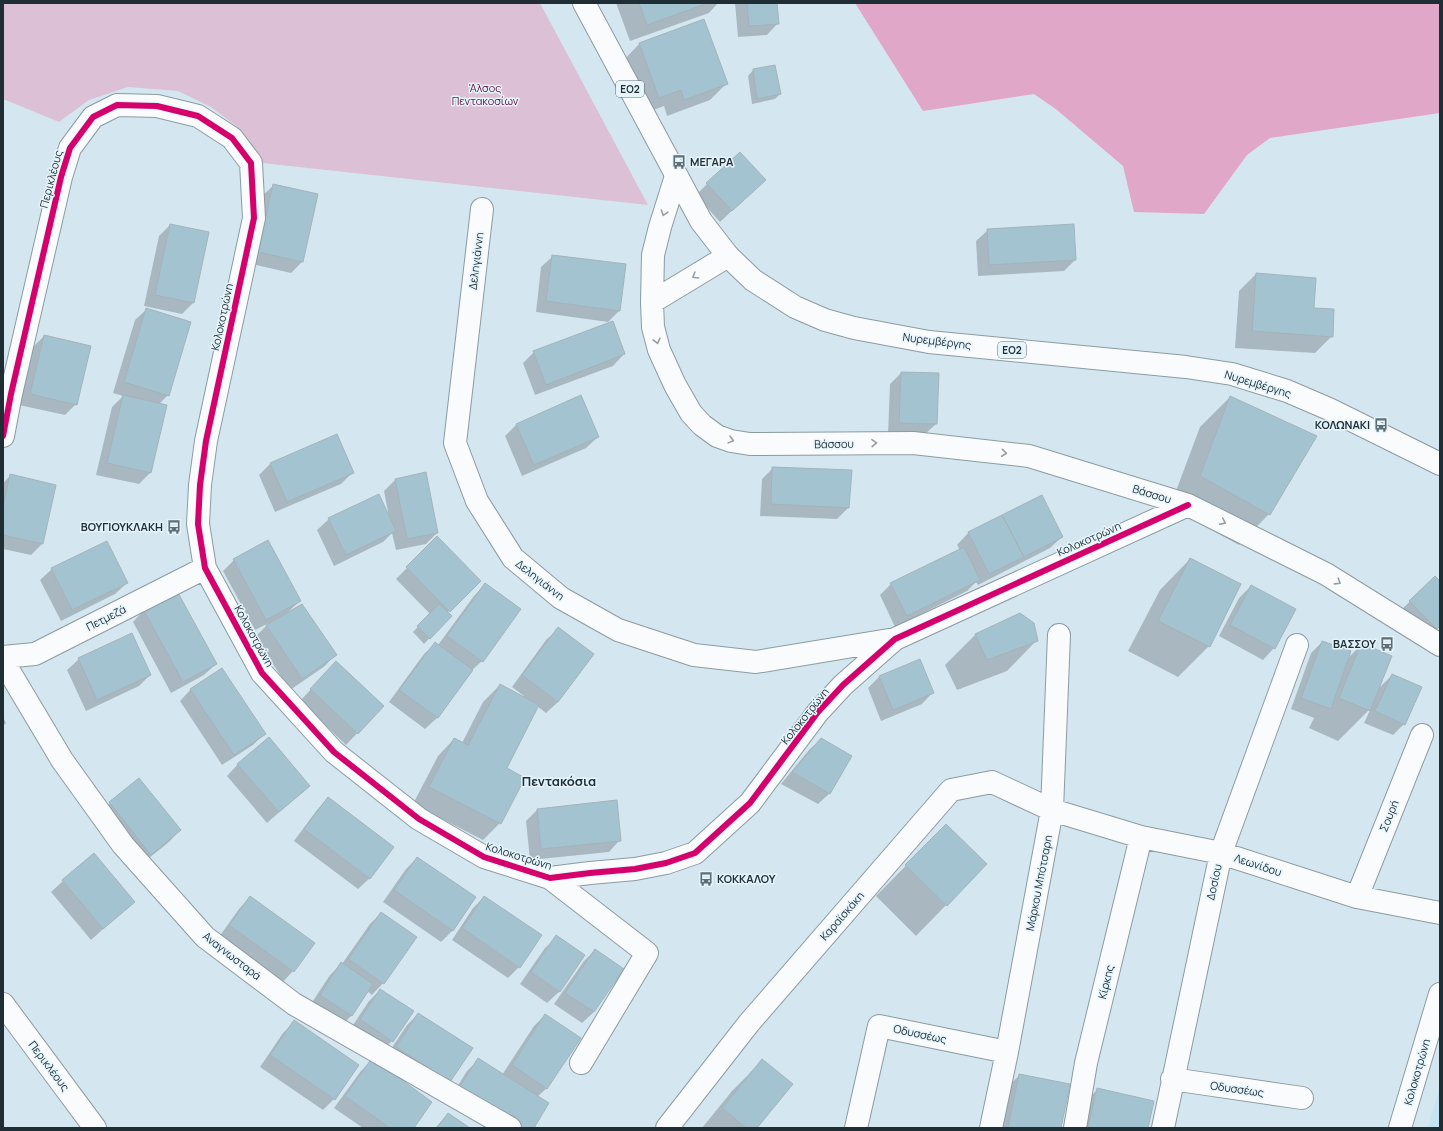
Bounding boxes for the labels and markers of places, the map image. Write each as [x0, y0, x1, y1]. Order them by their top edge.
bus stop icon: ΜΕΓΑΡΑ [671, 154, 687, 170]
place label: ΜΕΓΑΡΑ [690, 154, 734, 169]
place label: ΚΟΛΩΝΑΚΙ [1315, 417, 1370, 432]
bus stop icon: ΚΟΛΩΝΑΚΙ [1373, 417, 1389, 433]
place label: ΒΟΥΓΙΟΥΚΛΑΚΗ [81, 519, 163, 534]
bus stop icon: ΒΟΥΓΙΟΥΚΛΑΚΗ [166, 519, 182, 535]
place label: ΒΑΣΣΟΥ [1333, 636, 1376, 651]
bus stop icon: ΒΑΣΣΟΥ [1379, 636, 1395, 652]
bus stop icon: ΚΟΚΚΑΛΟΥ [698, 871, 714, 887]
place label: ΚΟΚΚΑΛΟΥ [717, 871, 776, 886]

